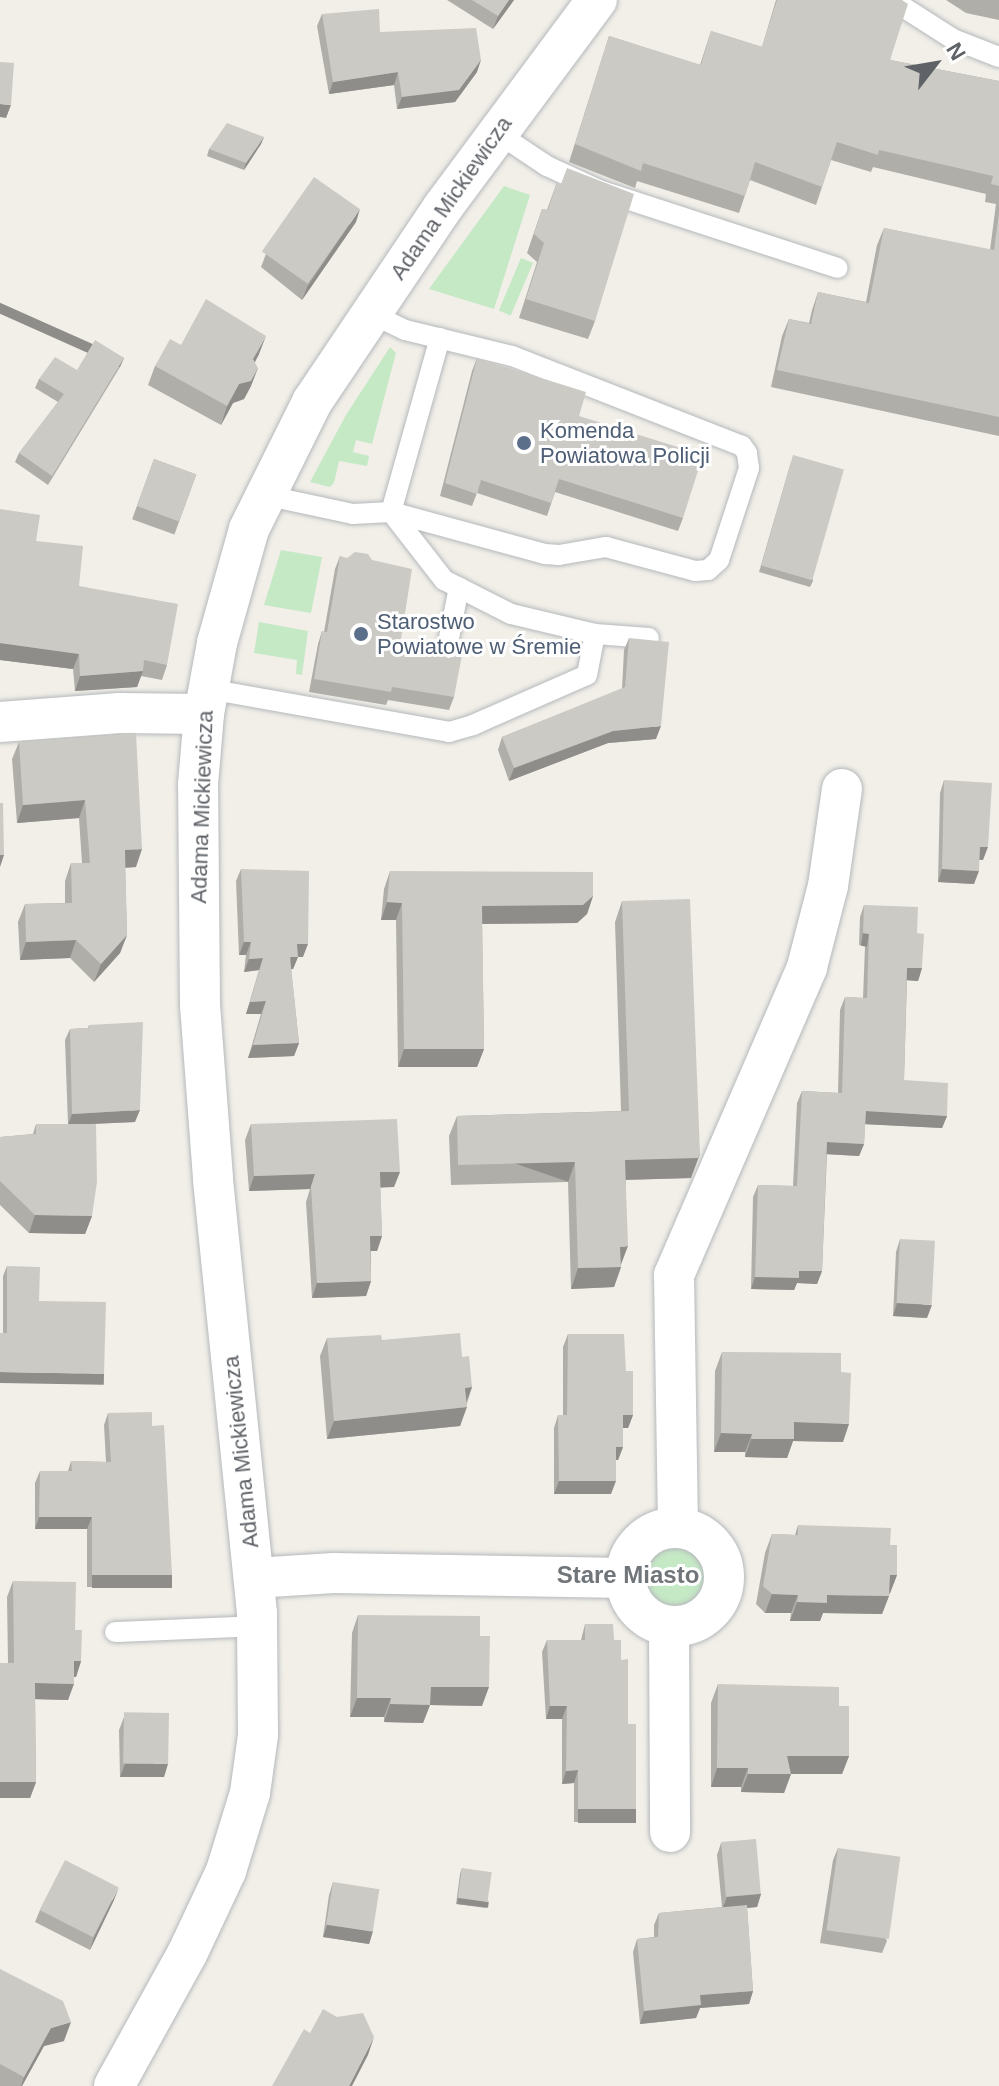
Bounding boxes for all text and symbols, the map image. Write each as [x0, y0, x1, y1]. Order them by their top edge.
north arrow [895, 24, 975, 104]
text: N [941, 38, 971, 65]
street label: Adama Mickiewicza [385, 111, 517, 285]
place label: Komenda Powiatowa Policji [540, 417, 710, 468]
marker: Komenda Powiatowa Policji [515, 434, 533, 452]
place label: Starostwo Powiatowe w Śremie [377, 608, 581, 660]
marker: Starostwo Powiatowe w Śremie [352, 625, 370, 643]
street label: Adama Mickiewicza [185, 710, 219, 904]
street label: Adama Mickiewicza [218, 1355, 264, 1549]
district label: Stare Miasto [557, 1561, 699, 1589]

